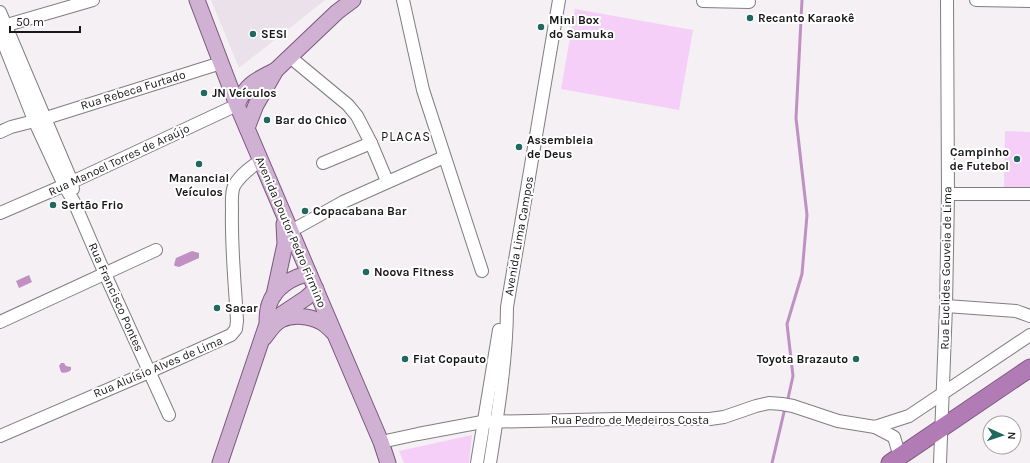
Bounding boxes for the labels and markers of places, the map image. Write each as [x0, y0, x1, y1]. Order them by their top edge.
place label: Recanto Karaokê [758, 11, 854, 25]
place label: Mini Box do Samuka [549, 13, 614, 41]
marker: Recanto Karaokê [745, 13, 755, 23]
marker: Mini Box do Samuka [536, 22, 546, 32]
place label: SESI [261, 27, 287, 41]
marker: SESI [248, 29, 258, 39]
place label: JN Veículos [212, 86, 277, 100]
marker: JN Veículos [199, 88, 209, 98]
place label: Bar do Chico [275, 113, 347, 127]
marker: Bar do Chico [262, 115, 272, 125]
place label: Assembleia de Deus [527, 133, 593, 161]
marker: Assembleia de Deus [514, 142, 524, 152]
place label: Campinho de Futebol [950, 145, 1009, 173]
marker: Campinho de Futebol [1012, 154, 1022, 164]
marker: Manancial Veículos [194, 159, 204, 169]
place label: Manancial Veículos [169, 171, 229, 199]
place label: Sertão Frio [61, 198, 124, 212]
marker: Sertão Frio [48, 200, 58, 210]
place label: Copacabana Bar [313, 204, 407, 218]
marker: Copacabana Bar [300, 206, 310, 216]
place label: Noova Fitness [374, 265, 454, 279]
marker: Noova Fitness [361, 267, 371, 277]
place label: Sacar [225, 301, 258, 315]
marker: Sacar [212, 303, 222, 313]
place label: Fiat Copauto [413, 352, 486, 366]
place label: Toyota Brazauto [757, 352, 848, 366]
marker: Fiat Copauto [400, 354, 410, 364]
marker: Toyota Brazauto [851, 354, 861, 364]

